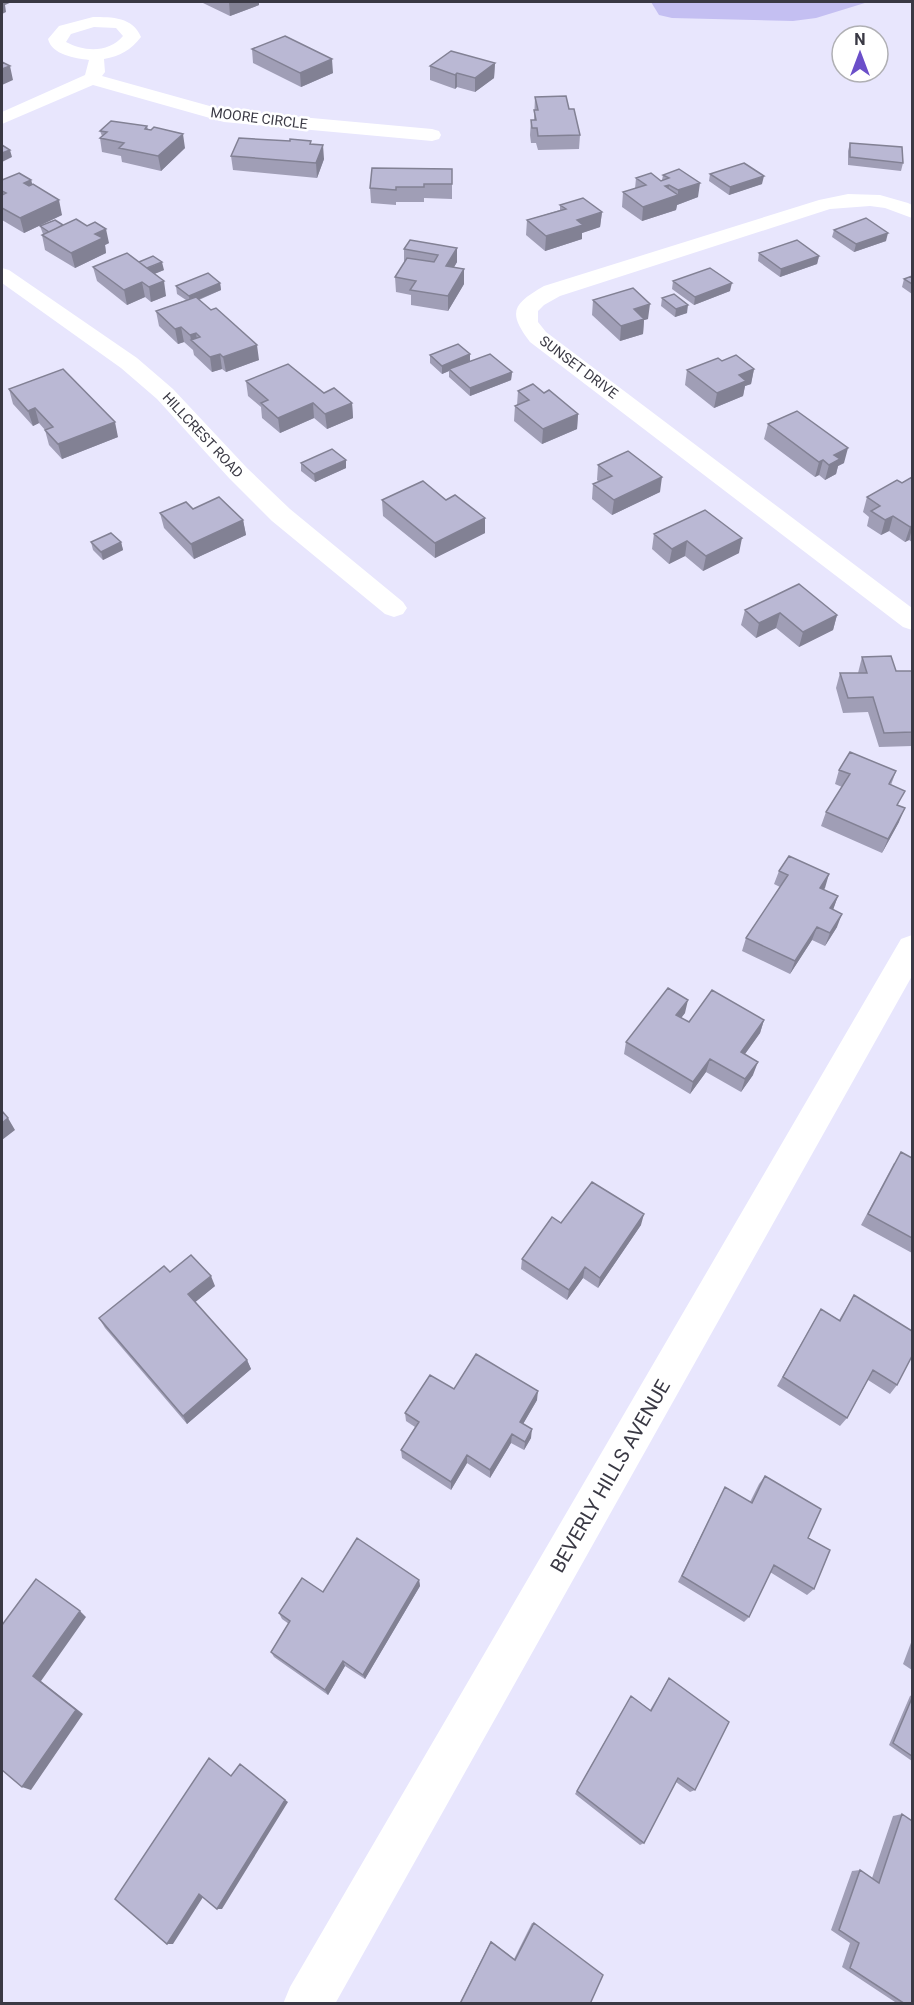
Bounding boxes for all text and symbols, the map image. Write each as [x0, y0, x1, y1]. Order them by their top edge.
north arrow [830, 24, 890, 84]
text: N [854, 30, 866, 49]
street label: MOORE CIRCLE [210, 104, 309, 132]
street label: SUNSET DRIVE [537, 332, 621, 402]
street label: HILLCREST ROAD [159, 389, 247, 481]
street label: BEVERLY HILLS AVENUE [545, 1375, 675, 1577]

